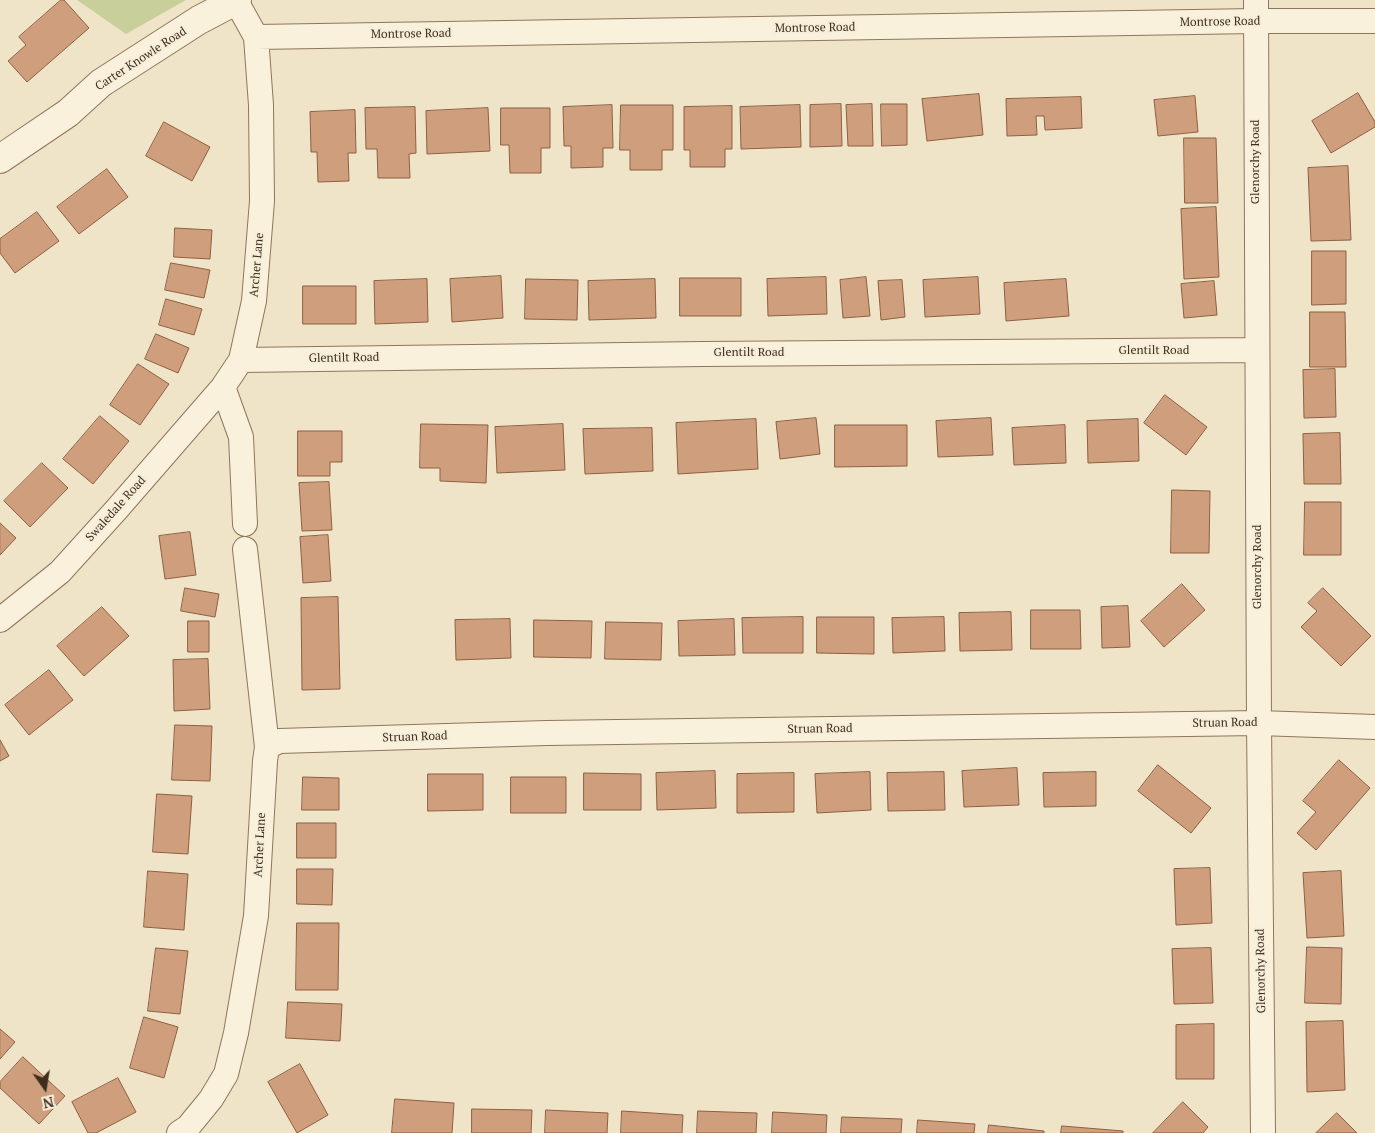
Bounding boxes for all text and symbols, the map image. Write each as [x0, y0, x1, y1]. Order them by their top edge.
street label: Montrose Road [1179, 14, 1261, 30]
street label: Montrose Road [774, 20, 856, 36]
street label: Carter Knowle Road [93, 24, 189, 94]
street label: Montrose Road [370, 26, 452, 42]
street label: Glenorchy Road [1249, 120, 1263, 204]
street label: Archer Lane [247, 232, 267, 298]
street label: Glentilt Road [1119, 344, 1189, 358]
street label: Glentilt Road [714, 346, 784, 360]
street label: Glentilt Road [308, 350, 380, 366]
street label: Swaledale Road [83, 473, 149, 545]
street label: Glenorchy Road [1251, 525, 1265, 609]
street label: Struan Road [1192, 715, 1258, 731]
street label: Struan Road [787, 721, 853, 737]
street label: Struan Road [382, 729, 448, 745]
street label: Archer Lane [251, 812, 269, 878]
street label: Glenorchy Road [1253, 929, 1269, 1013]
north arrow [20, 1063, 70, 1113]
text: N [41, 1093, 56, 1114]

